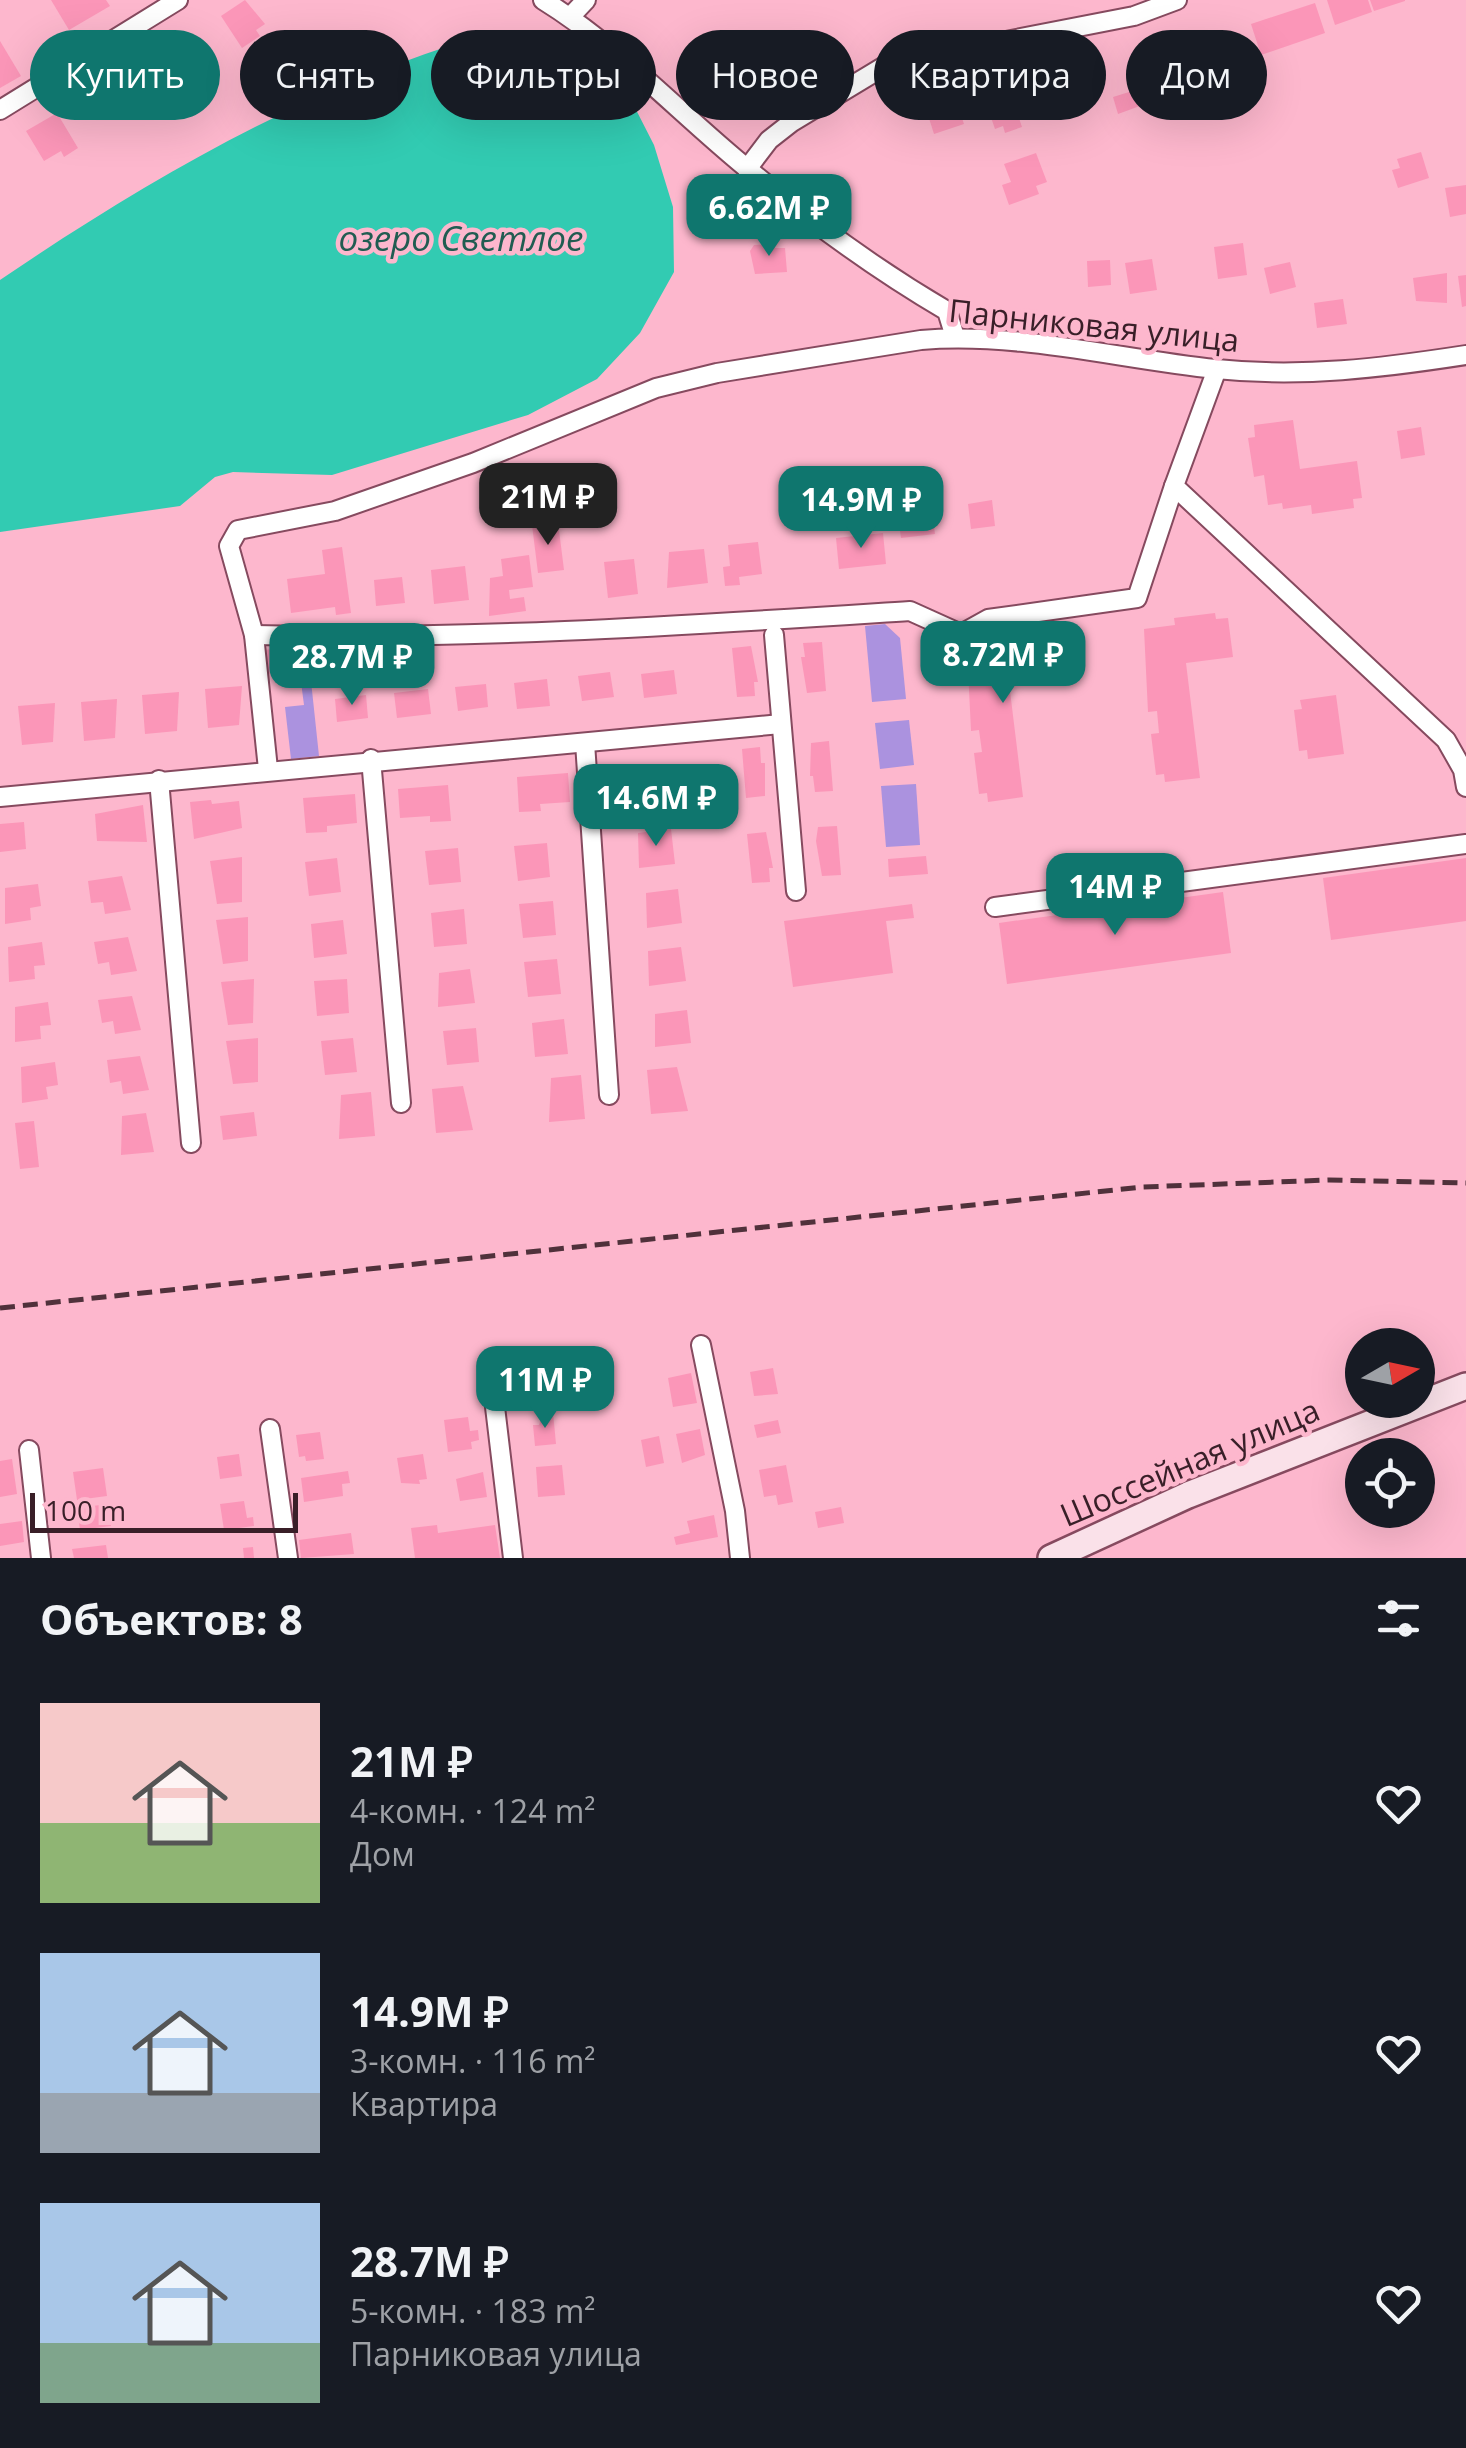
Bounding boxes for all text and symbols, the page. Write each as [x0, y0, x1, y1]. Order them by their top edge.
chip: Купить [30, 30, 220, 120]
chip: Снять [240, 30, 411, 120]
chip: Фильтры [431, 30, 656, 120]
chip: Новое [676, 30, 854, 120]
chip: Квартира [874, 30, 1106, 120]
chip: Дом [1126, 30, 1267, 120]
pin: 6.62M ₽ [677, 174, 861, 259]
text: 6.62M ₽ [708, 185, 830, 228]
water label: озеро Светлое [339, 214, 583, 261]
street label: Парниковая улица [947, 288, 1241, 361]
pin: 21M ₽ [478, 463, 618, 548]
pin: 14.9M ₽ [769, 466, 953, 551]
text: 21M ₽ [501, 474, 595, 517]
text: 14.9M ₽ [800, 477, 922, 520]
pin: 8.72M ₽ [911, 621, 1095, 706]
pin: 28.7M ₽ [260, 623, 444, 708]
text: 8.72M ₽ [942, 632, 1064, 675]
text: 28.7M ₽ [291, 634, 413, 677]
pin: 14.6M ₽ [564, 764, 748, 849]
text: 14.6M ₽ [595, 775, 717, 818]
pin: 14M ₽ [1045, 853, 1185, 938]
text: 14M ₽ [1068, 864, 1162, 907]
north arrow [1345, 1328, 1435, 1418]
map controls [1345, 1328, 1435, 1528]
pin: 11M ₽ [475, 1346, 615, 1431]
text: 11M ₽ [498, 1357, 592, 1400]
street label: Шоссейная улица [1053, 1388, 1326, 1536]
button: locate [1345, 1438, 1435, 1528]
scale bar [30, 1488, 298, 1532]
text: 100 m [45, 1491, 126, 1529]
text: Объектов: 8 [40, 1590, 303, 1647]
icon: filters [1371, 1591, 1426, 1646]
text: 21M ₽ [350, 1732, 473, 1789]
icon: home [120, 1743, 240, 1863]
icon: heart [1371, 1776, 1426, 1831]
text: 4-комн. · 124 m² [350, 1789, 595, 1832]
text: Дом [350, 1832, 415, 1875]
text: 14.9M ₽ [350, 1982, 509, 2039]
icon: home [120, 1993, 240, 2113]
icon: heart [1371, 2026, 1426, 2081]
text: 3-комн. · 116 m² [350, 2039, 595, 2082]
text: Квартира [350, 2082, 498, 2125]
text: 28.7M ₽ [350, 2232, 509, 2289]
icon: home [120, 2243, 240, 2363]
icon: heart [1371, 2276, 1426, 2331]
text: 5-комн. · 183 m² [350, 2289, 595, 2332]
text: Парниковая улица [350, 2332, 642, 2375]

